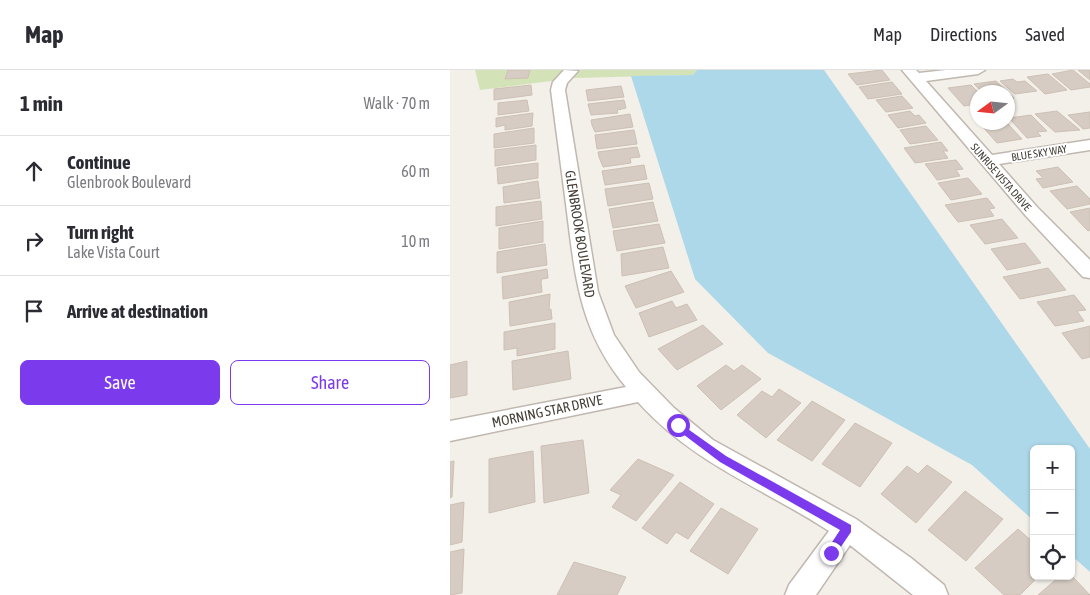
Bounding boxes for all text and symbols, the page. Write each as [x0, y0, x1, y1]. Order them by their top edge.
text: Map [25, 21, 64, 48]
text: Map [873, 24, 902, 45]
text: Directions [930, 24, 997, 45]
text: Saved [1025, 24, 1065, 45]
north arrow [970, 85, 1015, 130]
text: 1 min [20, 91, 63, 115]
text: Walk · 70 m [364, 94, 430, 112]
street label: SUNRISE VISTA DRIVE [968, 141, 1034, 213]
street label: BLUE SKY WAY [1010, 143, 1068, 163]
text: Continue [67, 151, 131, 173]
icon: ahead [20, 157, 48, 185]
text: 60 m [401, 162, 430, 180]
street label: GLENBROOK BOULEVARD [562, 169, 598, 299]
text: Glenbrook Boulevard [67, 173, 191, 191]
text: Turn right [67, 221, 134, 243]
icon: right [20, 227, 48, 255]
text: 10 m [401, 232, 430, 250]
text: Lake Vista Court [67, 243, 160, 261]
icon: arrive [20, 297, 48, 325]
text: Arrive at destination [67, 300, 208, 322]
button: Save [20, 360, 220, 405]
button: Share [230, 360, 430, 405]
street label: MORNING STAR DRIVE [490, 391, 604, 431]
route start [667, 414, 690, 437]
map controls [1030, 445, 1075, 580]
button: + [1030, 445, 1075, 490]
button: − [1030, 490, 1075, 535]
button: locate [1030, 535, 1075, 580]
route end [820, 542, 843, 565]

